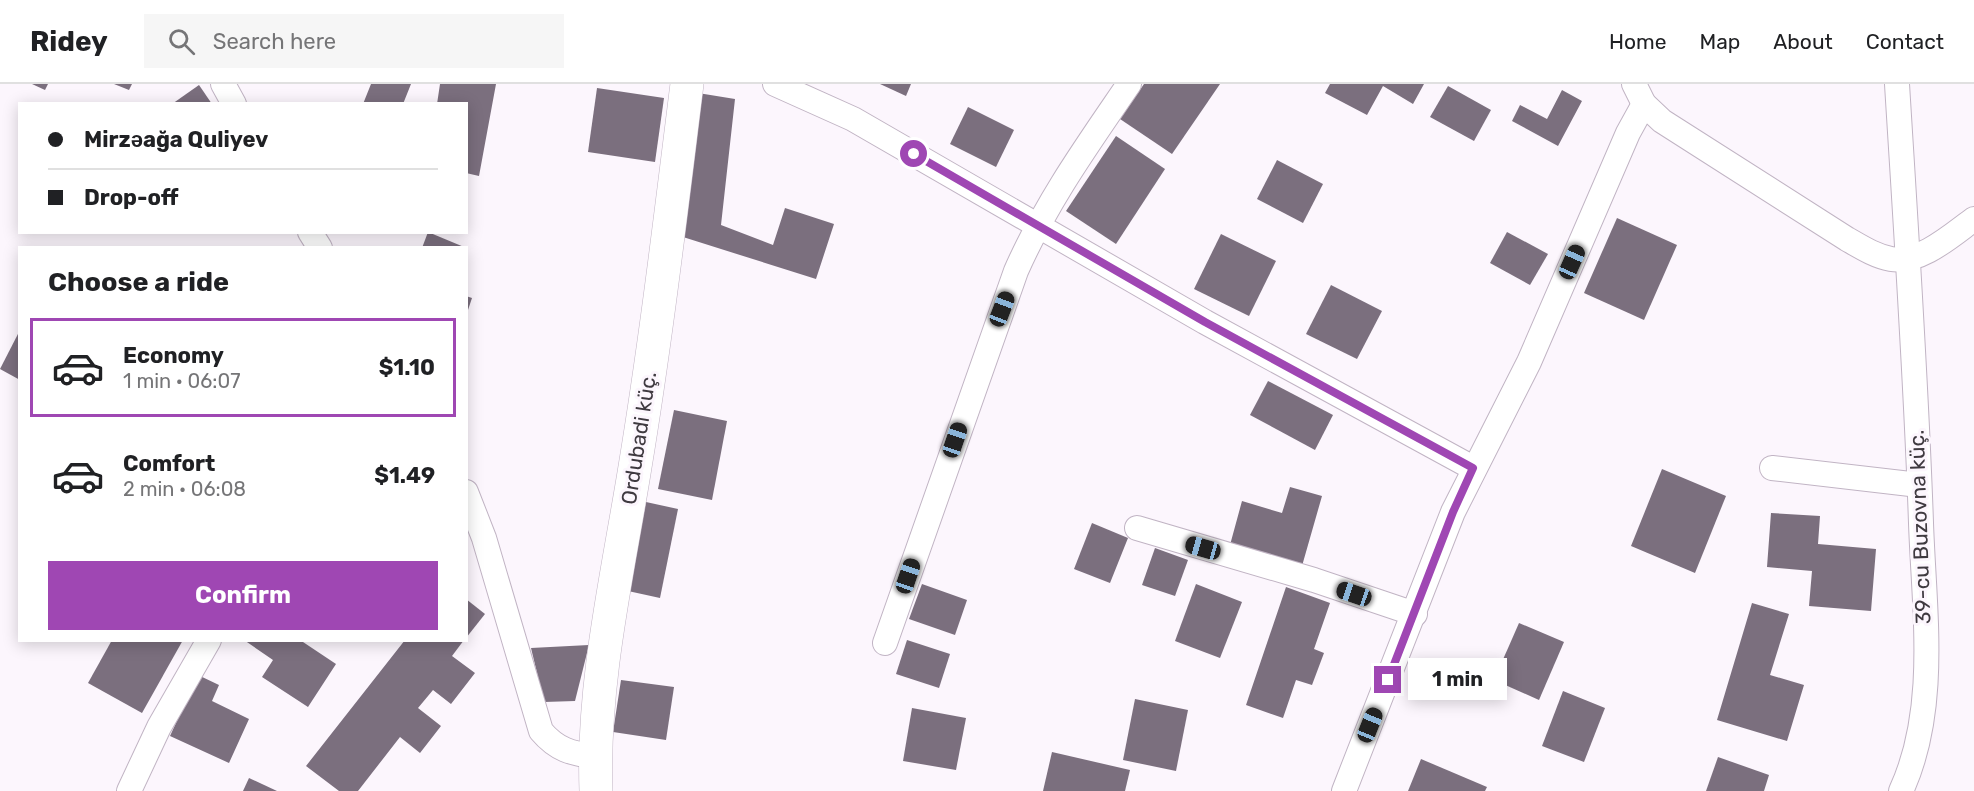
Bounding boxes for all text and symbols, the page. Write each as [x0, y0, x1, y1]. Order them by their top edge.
search box [144, 14, 564, 68]
text: Ridey [30, 25, 108, 58]
icon: search [165, 25, 198, 58]
text: Search here [213, 28, 336, 55]
text: Home [1609, 29, 1666, 54]
text: Map [1699, 29, 1740, 54]
text: About [1773, 29, 1833, 54]
text: Contact [1866, 29, 1944, 54]
text: Mirzəağa Quliyev [84, 126, 268, 153]
route start [900, 140, 927, 167]
text: Drop-off [84, 184, 179, 211]
car [1556, 242, 1588, 282]
text: Choose a ride [48, 266, 229, 298]
car [987, 289, 1017, 329]
icon: car [51, 341, 105, 395]
text: Economy [123, 342, 224, 369]
text: $1.10 [379, 354, 435, 381]
text: 1 min · 06:07 [123, 369, 240, 393]
street label: Ordubadi küç. [616, 370, 661, 506]
car [941, 420, 969, 460]
street label: 39-cu Buzovna küç. [1904, 429, 1935, 625]
icon: car [51, 449, 105, 503]
text: Comfort [123, 450, 215, 477]
text: $1.49 [374, 462, 435, 489]
text: 2 min · 06:08 [123, 477, 246, 501]
car [1183, 534, 1223, 562]
car [894, 556, 922, 596]
button: Confirm [48, 561, 438, 630]
car [1334, 580, 1374, 608]
callout: 1 min [1409, 659, 1508, 701]
route end [1374, 666, 1401, 693]
text: 1 min [1432, 667, 1483, 691]
car [1355, 705, 1385, 745]

